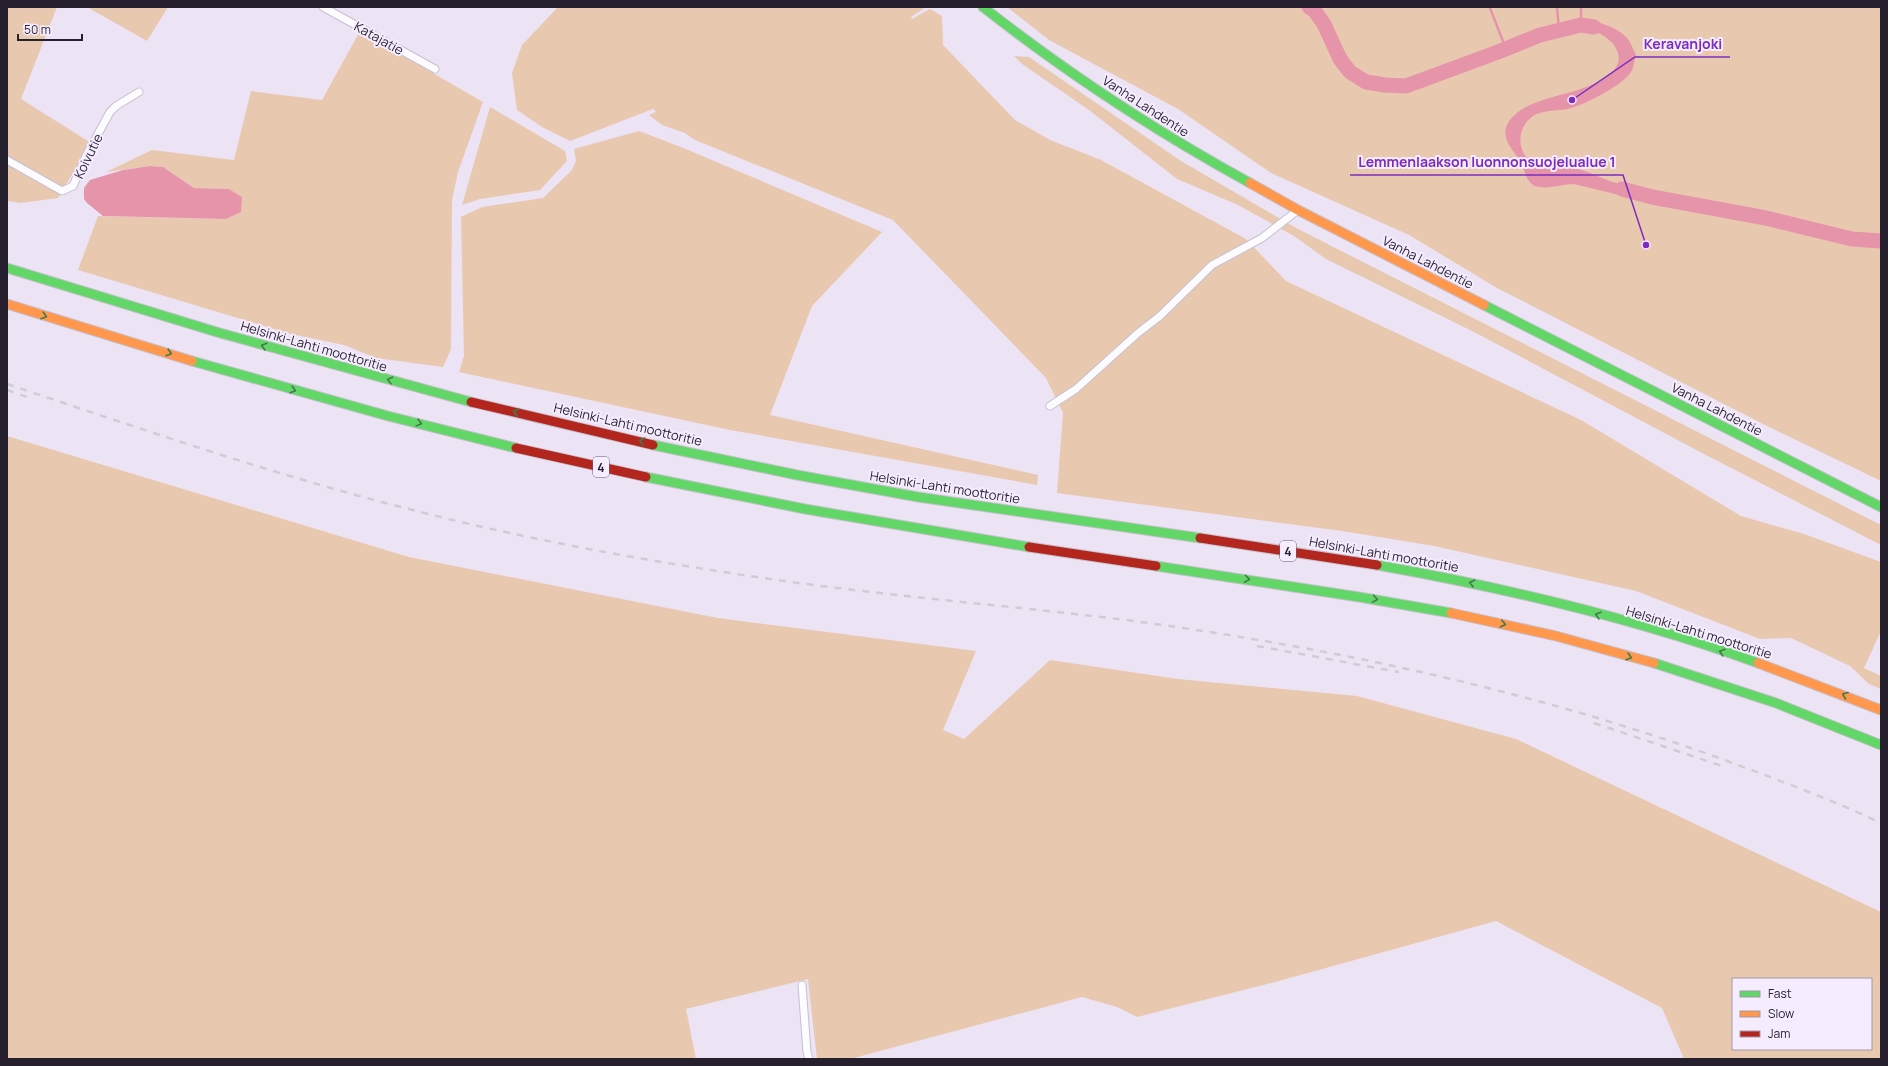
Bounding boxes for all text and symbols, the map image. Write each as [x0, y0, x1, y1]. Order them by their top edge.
scale bar [18, 16, 82, 42]
street label: Katajatie [351, 17, 407, 59]
text: 50 m [24, 21, 51, 38]
callout: Keravanjoki [1635, 31, 1730, 57]
text: Keravanjoki [1644, 34, 1722, 53]
street label: Vanha Lahdentie [1099, 71, 1193, 141]
street label: Koivutie [69, 130, 107, 182]
callout: Lemmenlaakson luonnonsuojelualue 1 [1350, 149, 1623, 175]
text: Lemmenlaakson luonnonsuojelualue 1 [1358, 152, 1616, 171]
street label: Vanha Lahdentie [1379, 231, 1477, 293]
one-way arrow [40, 311, 47, 320]
street label: Helsinki-Lahti moottoritie [239, 316, 390, 376]
one-way arrow [261, 342, 268, 351]
one-way arrow [165, 348, 172, 357]
one-way arrow [386, 377, 393, 385]
street label: Vanha Lahdentie [1668, 378, 1766, 440]
one-way arrow [290, 385, 297, 394]
street label: Helsinki-Lahti moottoritie [552, 398, 704, 450]
one-way arrow [513, 409, 519, 417]
one-way arrow [415, 418, 422, 427]
one-way arrow [639, 438, 646, 446]
road number: 4 [593, 457, 609, 477]
street label: Helsinki-Lahti moottoritie [869, 466, 1022, 508]
street label: Helsinki-Lahti moottoritie [1308, 532, 1461, 576]
road number: 4 [1280, 541, 1296, 561]
one-way arrow [1244, 574, 1250, 583]
one-way arrow [1469, 580, 1475, 588]
one-way arrow [1372, 595, 1378, 603]
street label: Helsinki-Lahti moottoritie [1624, 601, 1775, 663]
one-way arrow [1595, 611, 1601, 619]
one-way arrow [1500, 620, 1506, 628]
one-way arrow [1719, 648, 1726, 657]
one-way arrow [1625, 652, 1632, 661]
one-way arrow [1841, 692, 1848, 700]
legend [1732, 978, 1872, 1050]
text: Fast [1768, 985, 1792, 1002]
text: Slow [1768, 1005, 1794, 1022]
text: Jam [1768, 1025, 1790, 1042]

